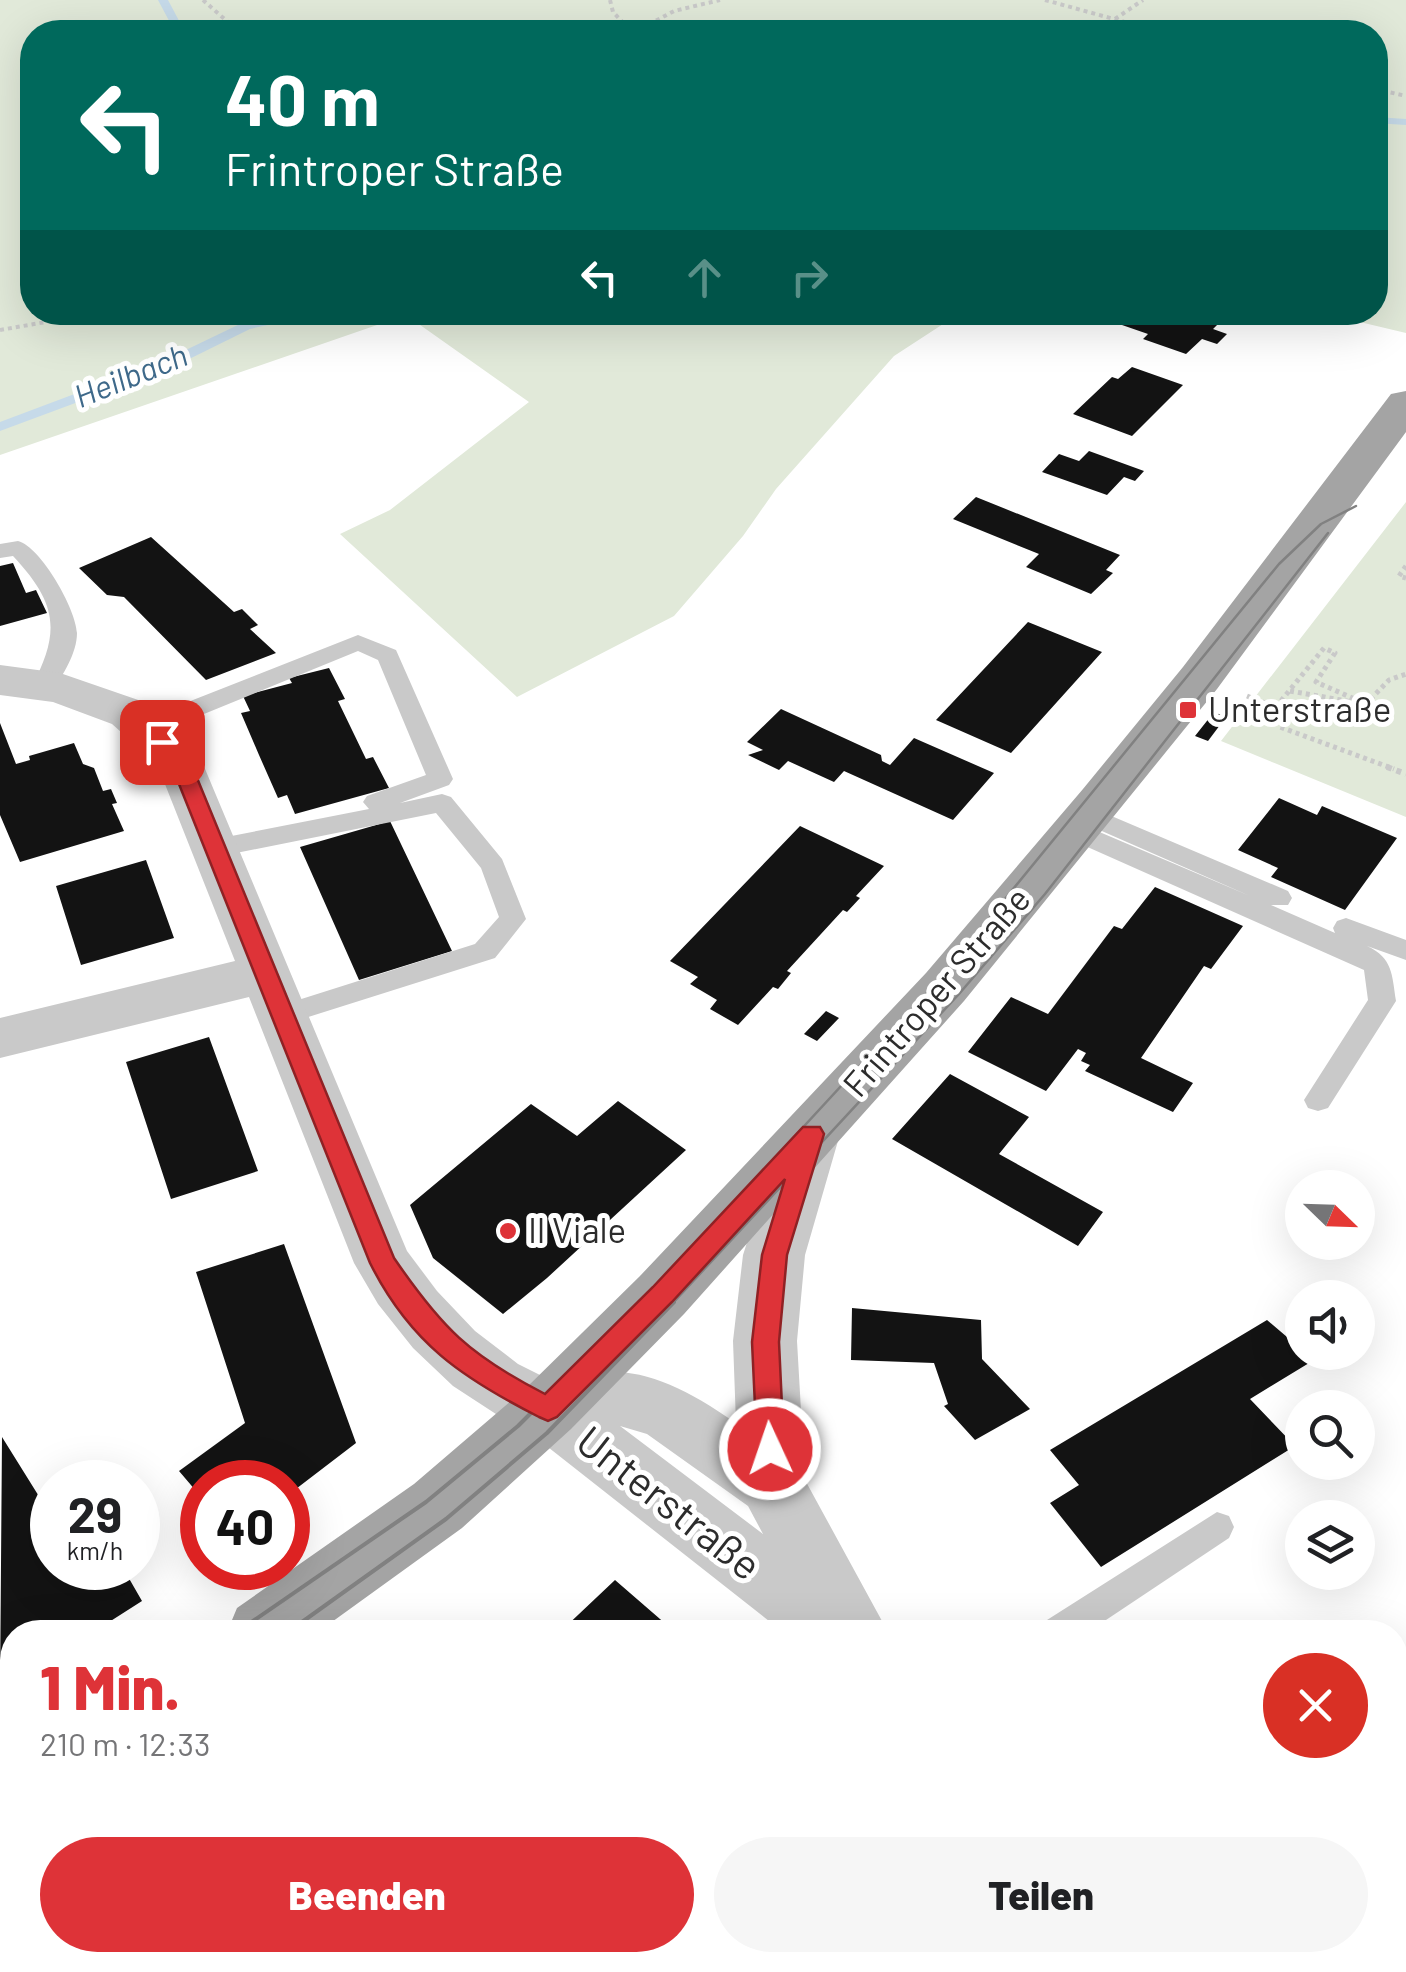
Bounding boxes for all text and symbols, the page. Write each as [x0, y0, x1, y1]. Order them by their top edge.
text: 40 m [225, 56, 380, 140]
icon: left [60, 60, 190, 190]
text: Frintroper Straße [225, 141, 564, 195]
icon: left [572, 250, 627, 305]
icon: ahead [677, 250, 732, 305]
icon: right [782, 250, 837, 305]
water label: Heilbach [68, 334, 192, 414]
place label: Unterstraße [1208, 687, 1391, 729]
marker: Unterstraße [1177, 699, 1199, 721]
pin [120, 700, 205, 785]
icon: arrive [135, 715, 190, 770]
street label: Frintroper Straße [833, 877, 1038, 1104]
north arrow [1285, 1170, 1375, 1260]
map controls [1285, 1170, 1375, 1590]
place label: Il Viale [528, 1208, 626, 1250]
marker: Il Viale [497, 1220, 519, 1242]
button: sound [1285, 1280, 1375, 1370]
button: search [1285, 1390, 1375, 1480]
position arrow [718, 1397, 822, 1501]
street label: Unterstraße [568, 1414, 772, 1589]
speed limit sign: 40 [180, 1460, 310, 1590]
text: 29 [68, 1483, 122, 1543]
button: layers [1285, 1500, 1375, 1590]
text: km/h [67, 1535, 123, 1565]
text: 1 Min. [40, 1650, 180, 1722]
button: close [1263, 1653, 1368, 1758]
text: 210 m · 12:33 [40, 1724, 211, 1762]
button: Beenden [40, 1837, 694, 1952]
button: Teilen [714, 1837, 1368, 1952]

